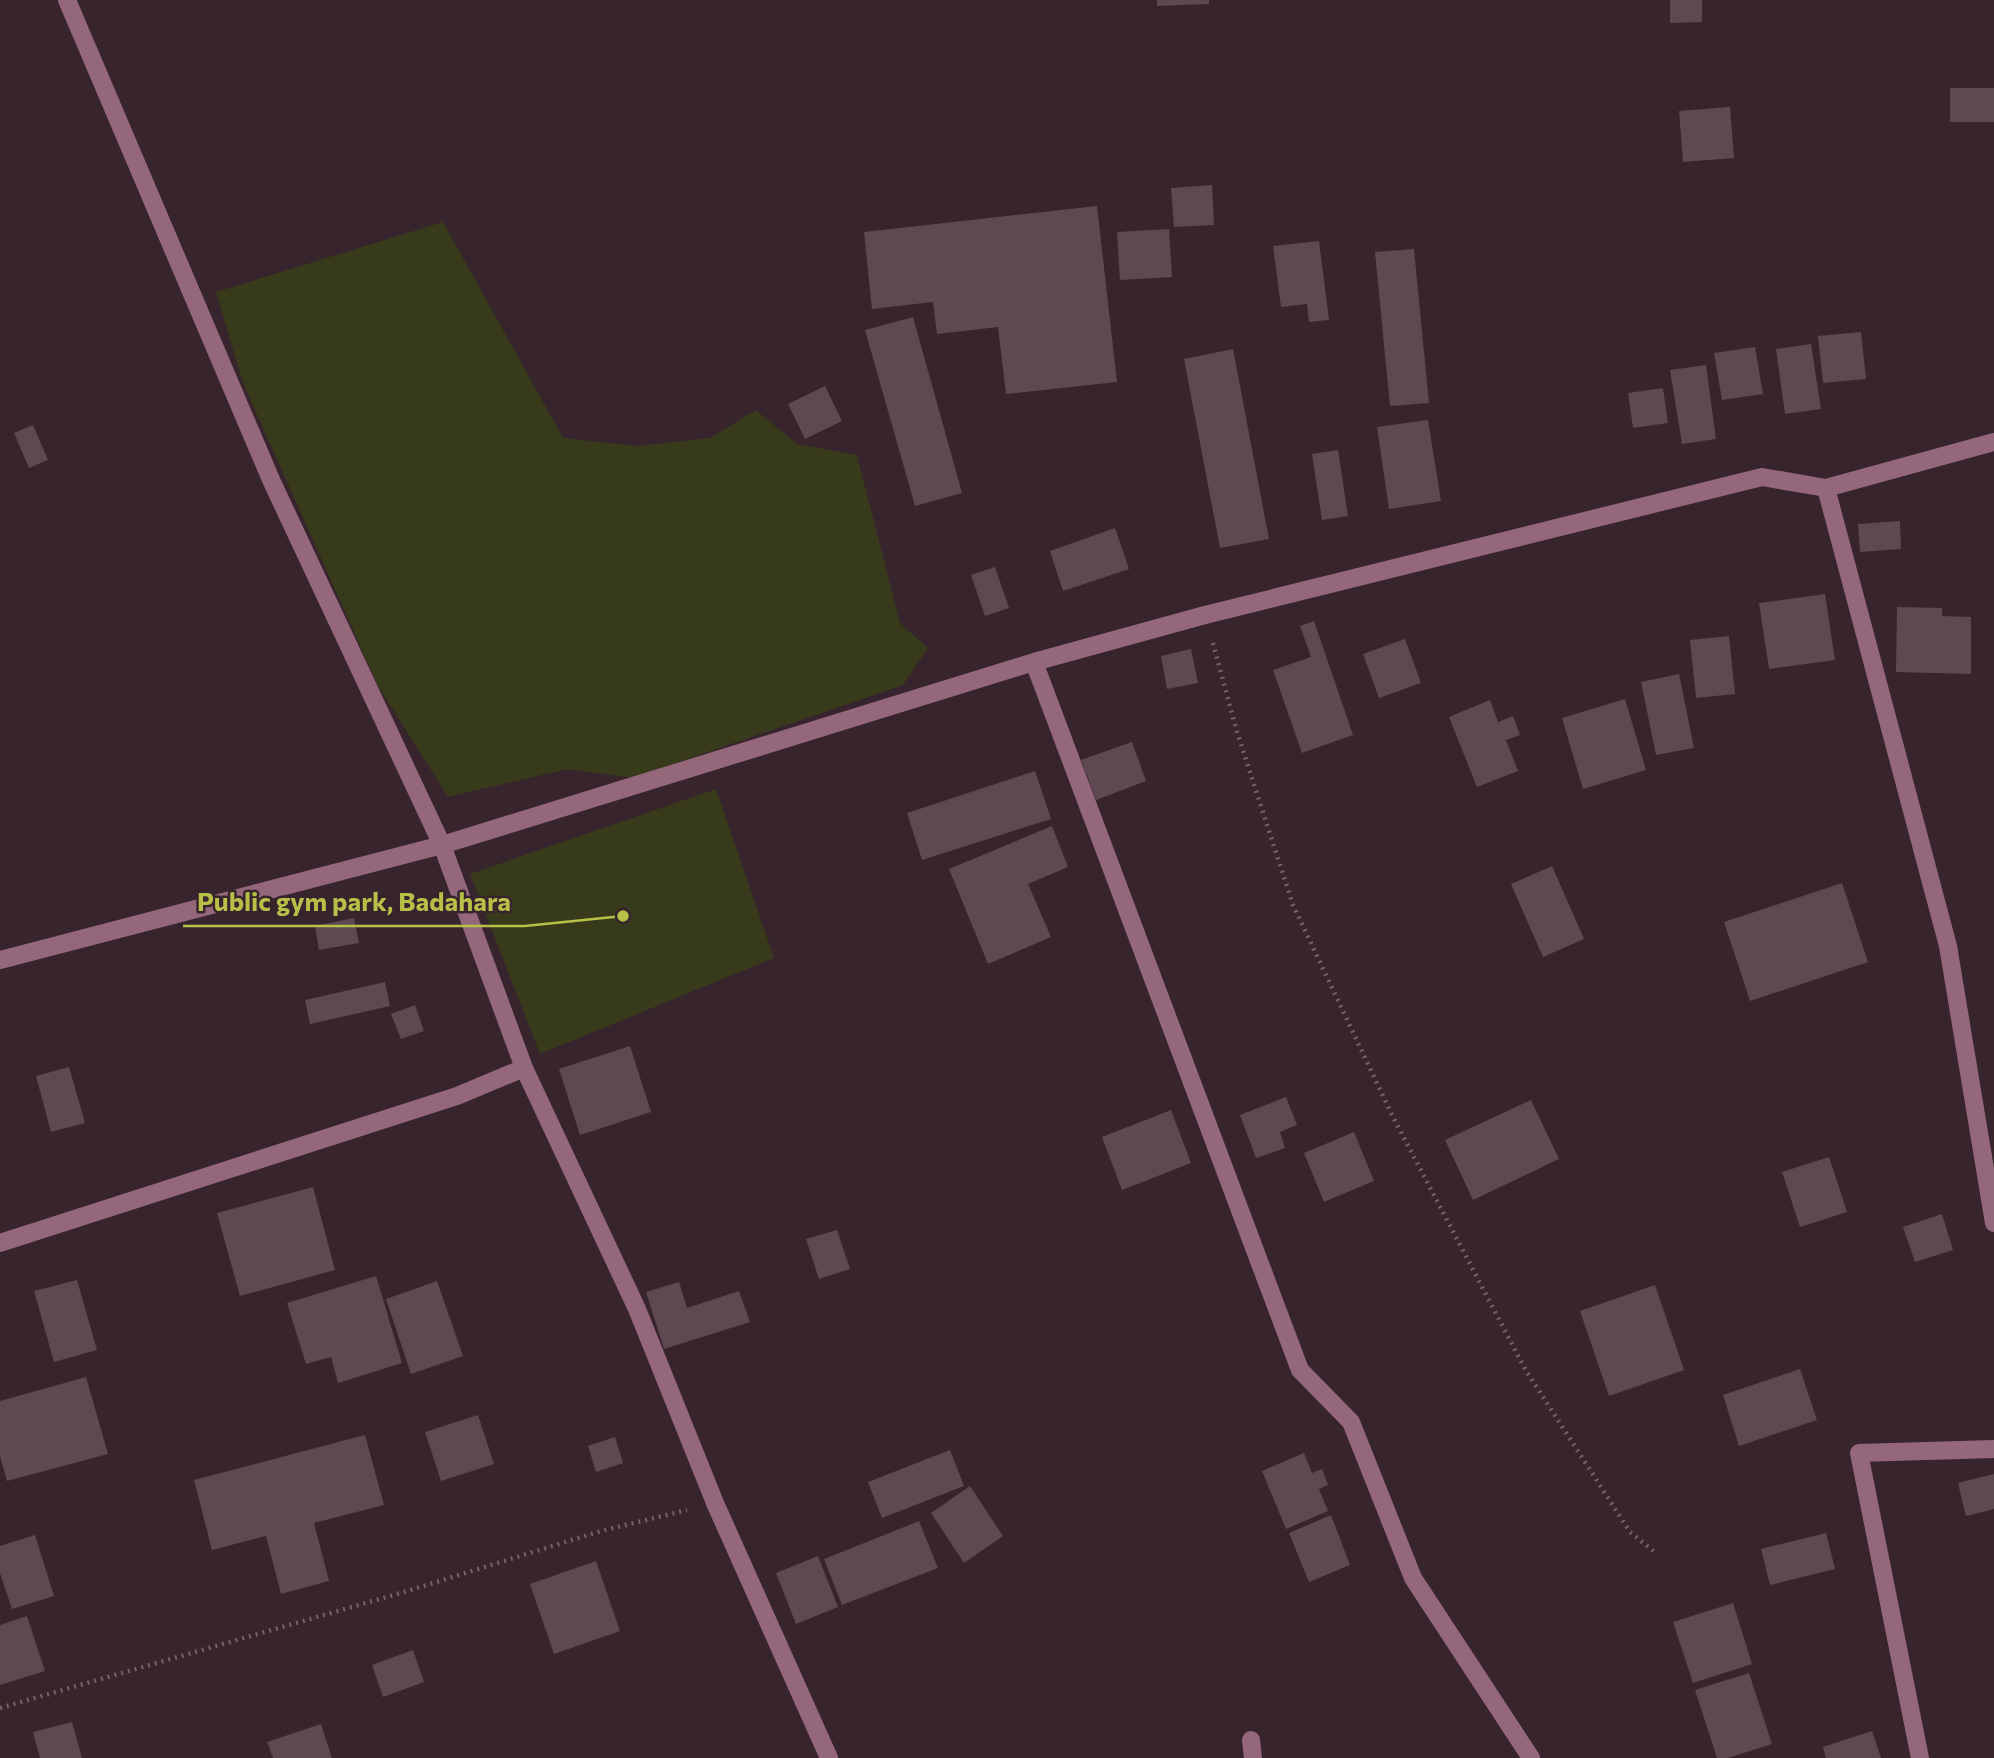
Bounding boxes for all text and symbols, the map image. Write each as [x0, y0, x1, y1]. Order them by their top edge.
callout: Public gym park, Badahara [183, 879, 525, 926]
text: Public gym park, Badahara [197, 885, 511, 916]

